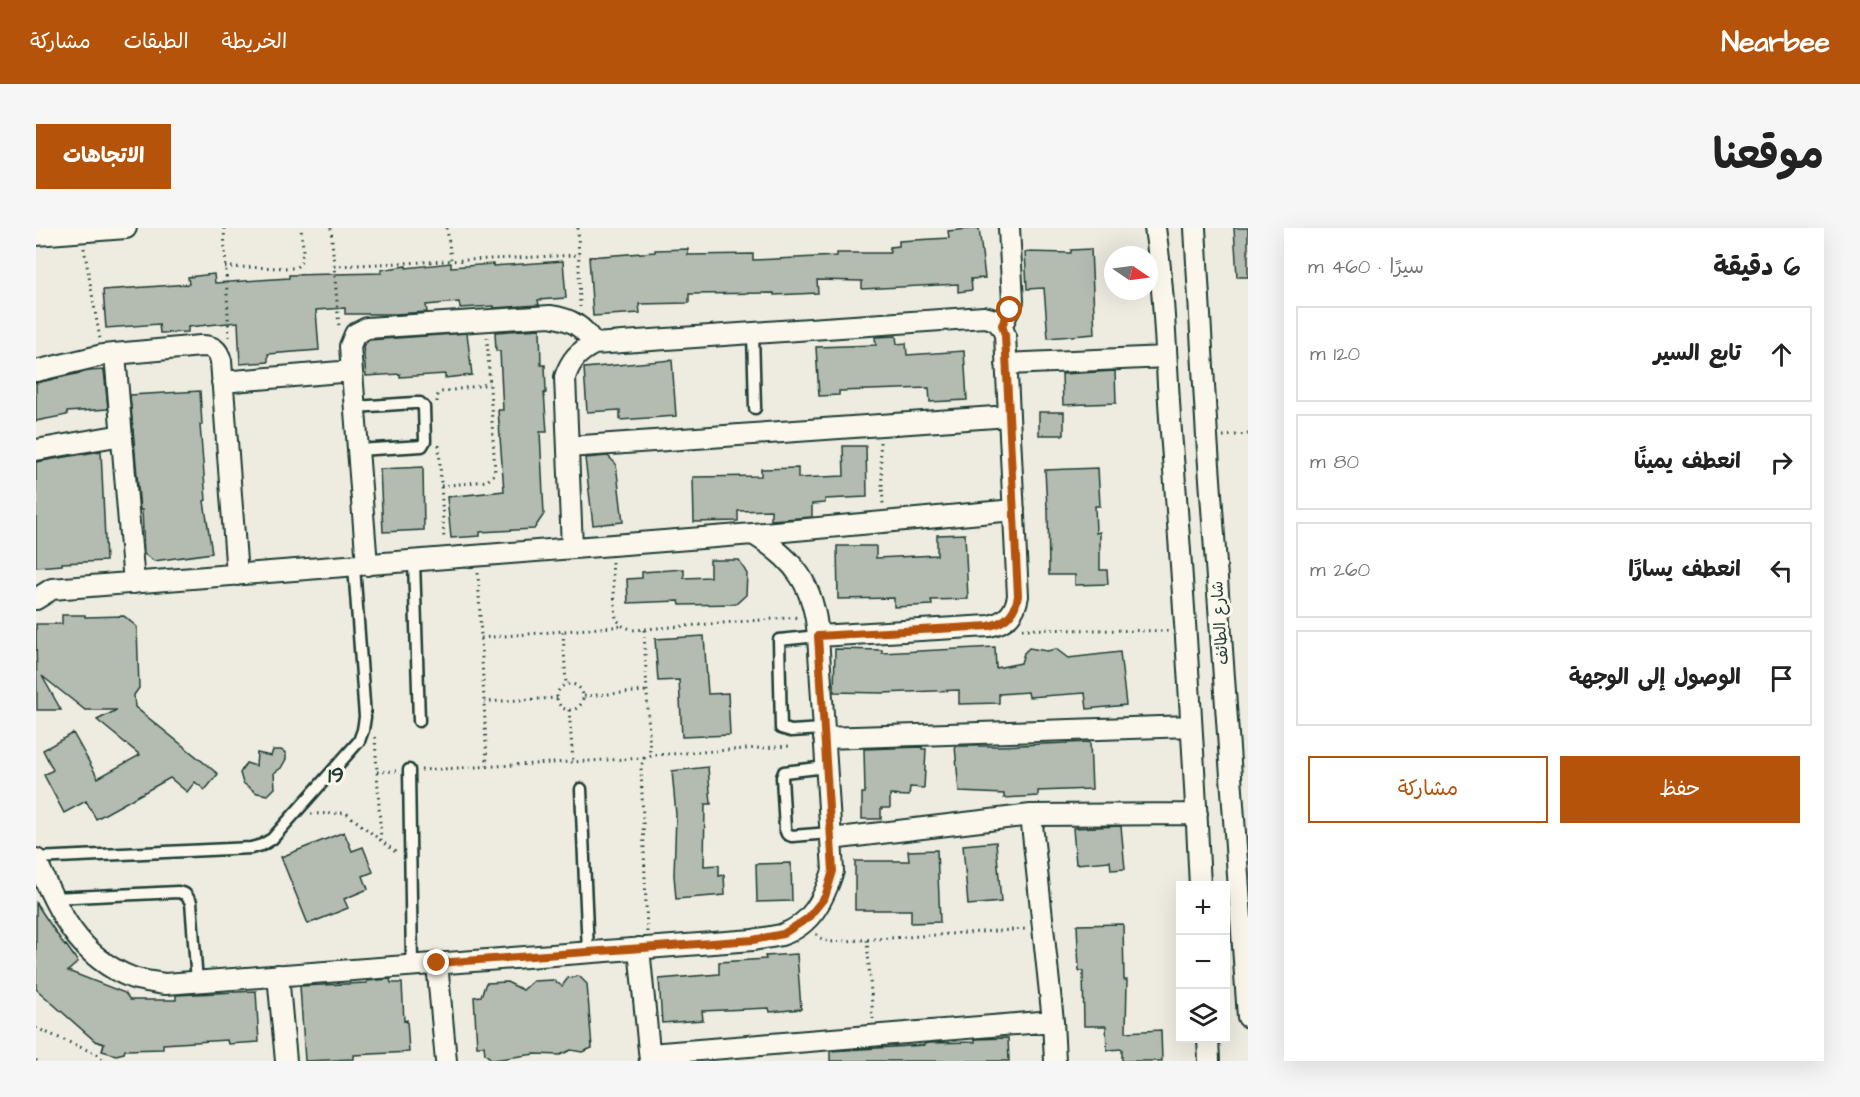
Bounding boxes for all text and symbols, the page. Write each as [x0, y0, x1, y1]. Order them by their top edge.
text: Nearbee [1722, 23, 1830, 62]
text: مشاركة [30, 27, 91, 56]
text: الطبقات [124, 27, 189, 56]
text: الخريطة [222, 27, 287, 56]
button: الاتجاهات [36, 124, 171, 189]
text: موقعنا [1713, 127, 1824, 185]
north arrow [1104, 246, 1158, 300]
text: 6 دقيقة [1713, 249, 1800, 285]
text: سيرًا · 460 m [1308, 253, 1424, 281]
route start [996, 296, 1022, 322]
text: تابع السير [1654, 338, 1741, 369]
icon: ahead [1765, 338, 1798, 371]
text: 120 m [1310, 340, 1360, 368]
text: انعطف يمينًا [1634, 446, 1741, 477]
icon: right [1765, 446, 1798, 479]
text: 80 m [1310, 448, 1359, 476]
text: انعطف يسارًا [1628, 554, 1741, 585]
icon: left [1765, 554, 1798, 587]
text: 260 m [1310, 556, 1370, 584]
street label: شارع الطائف [1206, 580, 1234, 666]
text: الوصول إلى الوجهة [1569, 662, 1741, 693]
icon: arrive [1765, 662, 1798, 695]
button: مشاركة [1308, 756, 1548, 823]
button: حفظ [1560, 756, 1800, 823]
district label: 19 [328, 760, 344, 791]
map controls [1176, 881, 1230, 1043]
button: + [1176, 881, 1230, 935]
button: − [1176, 935, 1230, 989]
route end [423, 949, 449, 975]
button: layers [1176, 989, 1230, 1043]

